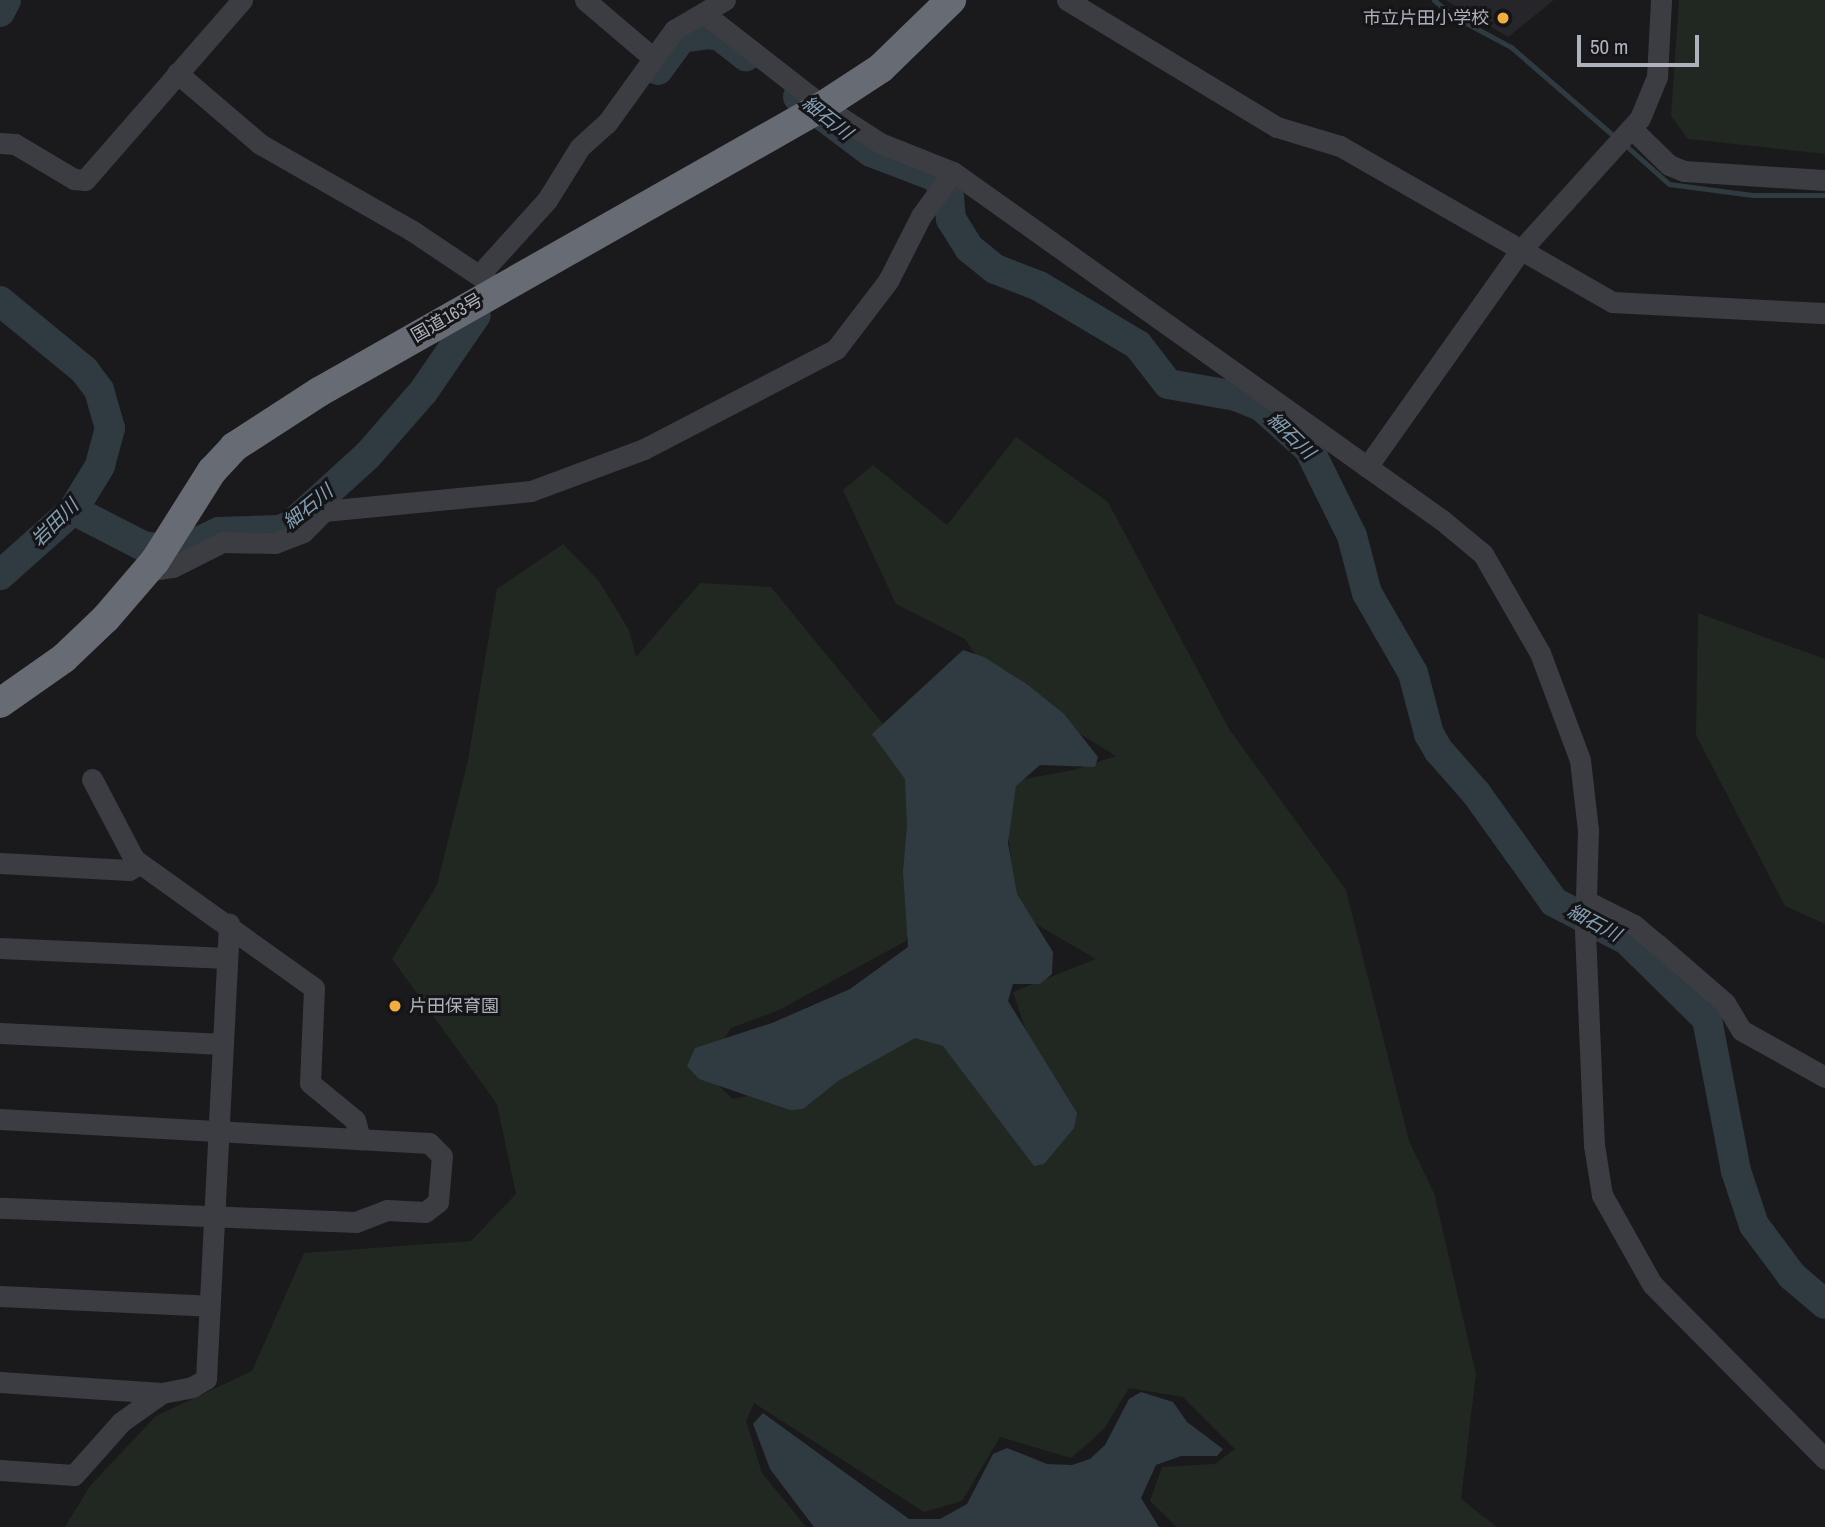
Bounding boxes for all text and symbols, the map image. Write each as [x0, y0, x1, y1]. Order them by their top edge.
place label: 市立片田小学校 [1363, 7, 1489, 29]
marker: 市立片田小学校 [1495, 10, 1511, 26]
scale bar [1580, 21, 1702, 65]
text: 50 m [1590, 32, 1628, 61]
water label: 細石川 [798, 91, 856, 145]
street label: 国道163号 [408, 289, 486, 347]
water label: 細石川 [1263, 408, 1319, 464]
water label: 細石川 [279, 480, 337, 534]
water label: 岩田川 [27, 495, 83, 551]
water label: 細石川 [1563, 900, 1625, 946]
place label: 片田保育園 [409, 995, 499, 1017]
marker: 片田保育園 [387, 998, 403, 1014]

